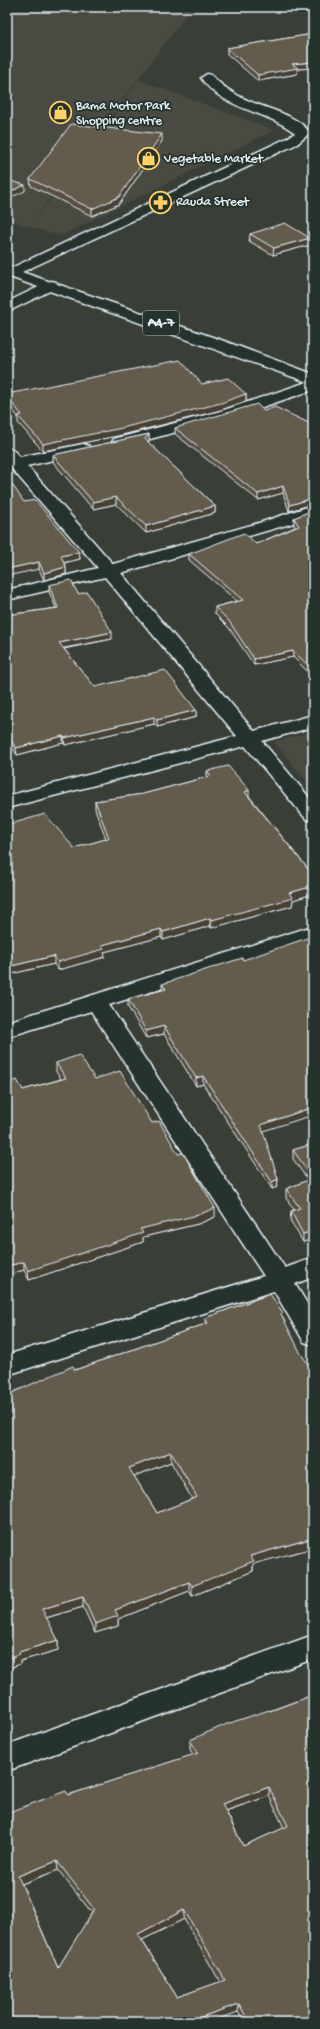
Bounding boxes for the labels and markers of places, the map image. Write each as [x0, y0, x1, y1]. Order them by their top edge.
place label: Bama Motor Park Shopping centre [75, 99, 171, 129]
shop icon: Bama Motor Park Shopping centre [47, 100, 73, 126]
shop icon: Vegetable Market [136, 146, 162, 172]
place label: Vegetable Market [163, 152, 264, 167]
pharmacy icon: Rauda Street [148, 189, 174, 215]
place label: Rauda Street [176, 195, 250, 210]

